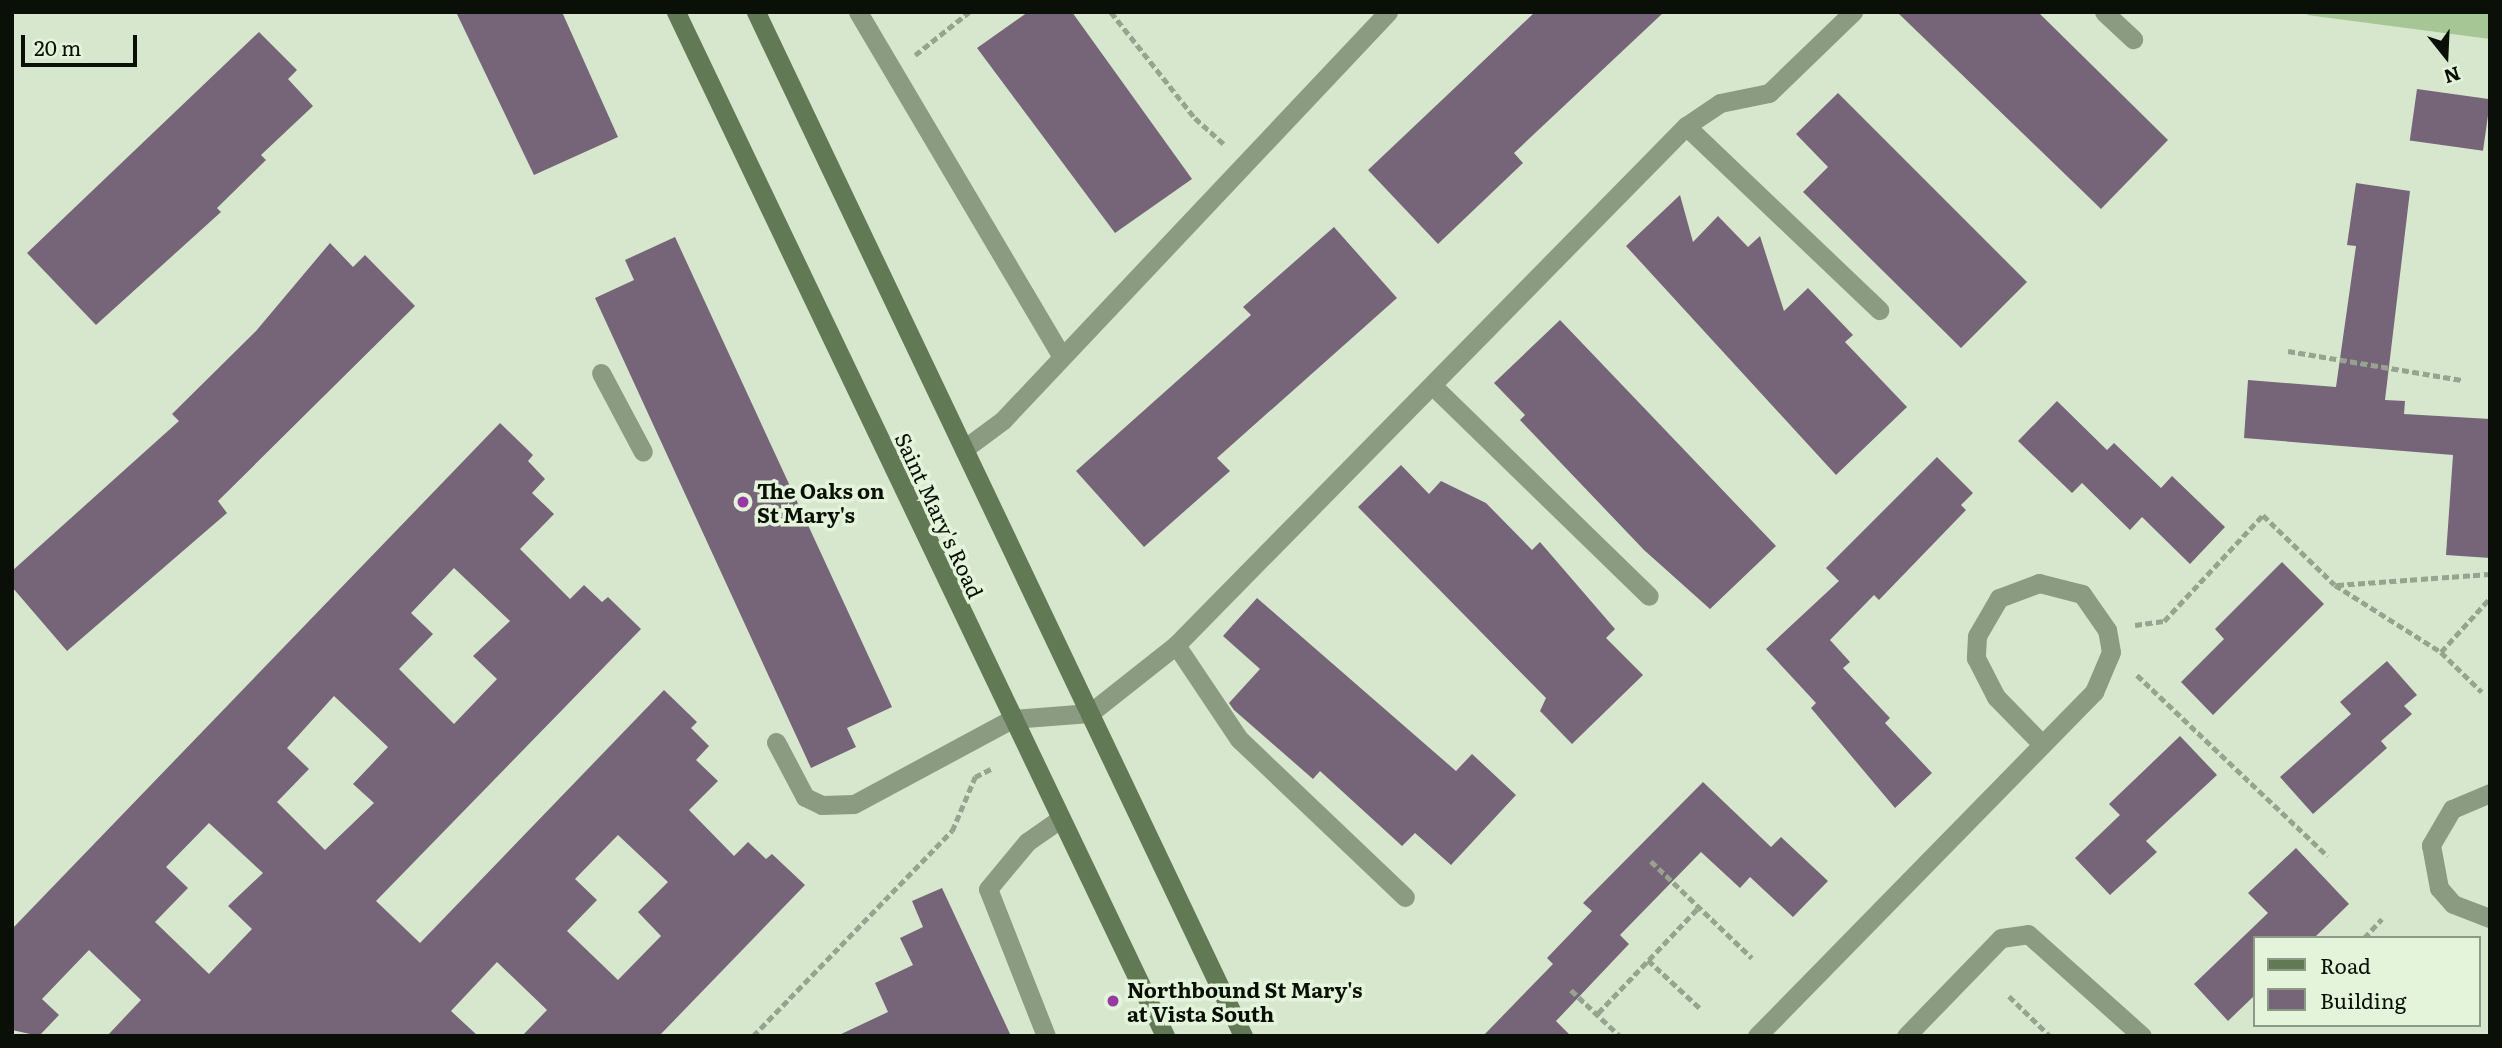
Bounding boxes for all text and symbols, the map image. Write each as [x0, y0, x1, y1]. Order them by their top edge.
scale bar [24, 21, 140, 65]
north arrow [2411, 21, 2481, 91]
text: 20 m [34, 31, 81, 62]
text: N [2441, 60, 2464, 92]
street label: Saint Mary's Road [891, 428, 989, 602]
place label: The Oaks on St Mary's [757, 477, 885, 527]
marker: The Oaks on St Mary's [735, 494, 751, 510]
legend [2254, 936, 2481, 1027]
text: Road [2320, 949, 2371, 980]
place label: Northbound St Mary's at Vista South [1127, 976, 1362, 1026]
text: Building [2320, 984, 2406, 1015]
marker: Northbound St Mary's at Vista South [1105, 993, 1121, 1009]

